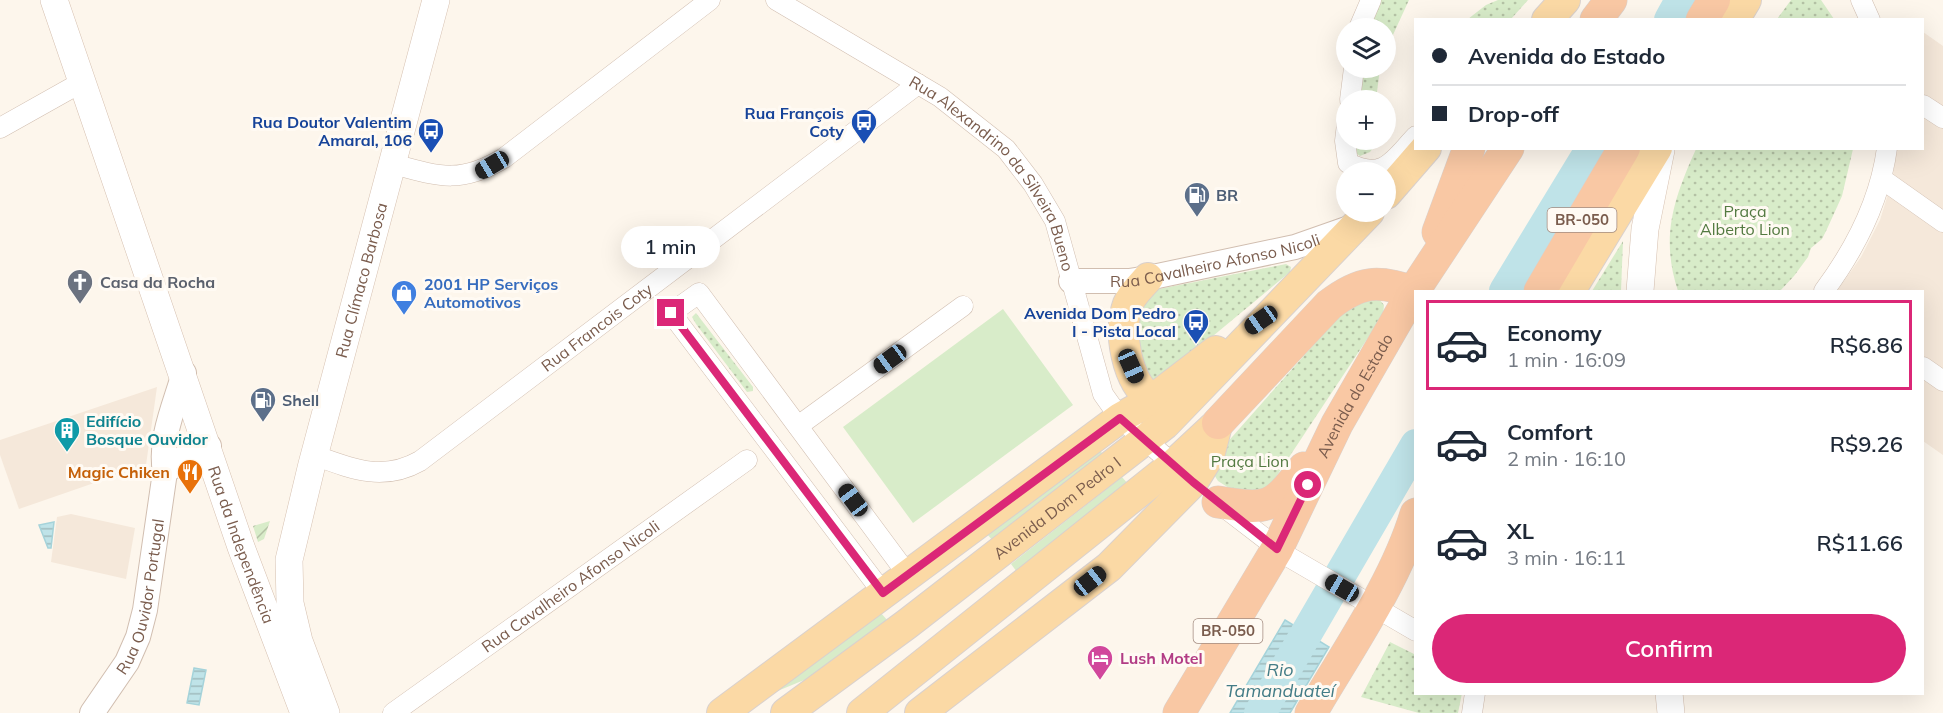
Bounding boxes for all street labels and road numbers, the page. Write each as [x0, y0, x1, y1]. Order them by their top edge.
street label: Rua Alexandrino da Silveira Bueno [906, 71, 1078, 273]
street label: Rua Clímaco Barbosa [331, 200, 391, 360]
road number: BR-050 [1548, 208, 1616, 232]
street label: Rua Cavalheiro Afonso Nicoli [1110, 229, 1322, 291]
street label: Rua Francois Coty [537, 279, 657, 376]
street label: Avenida do Estado [1312, 330, 1397, 461]
street label: Avenida Dom Pedro I [989, 452, 1125, 563]
street label: Rua da Independência [204, 463, 279, 626]
street label: Rua Cavalheiro Afonso Nicoli [477, 516, 663, 657]
street label: Rua Ouvidor Portugal [111, 518, 168, 678]
road number: BR-050 [1194, 619, 1262, 643]

